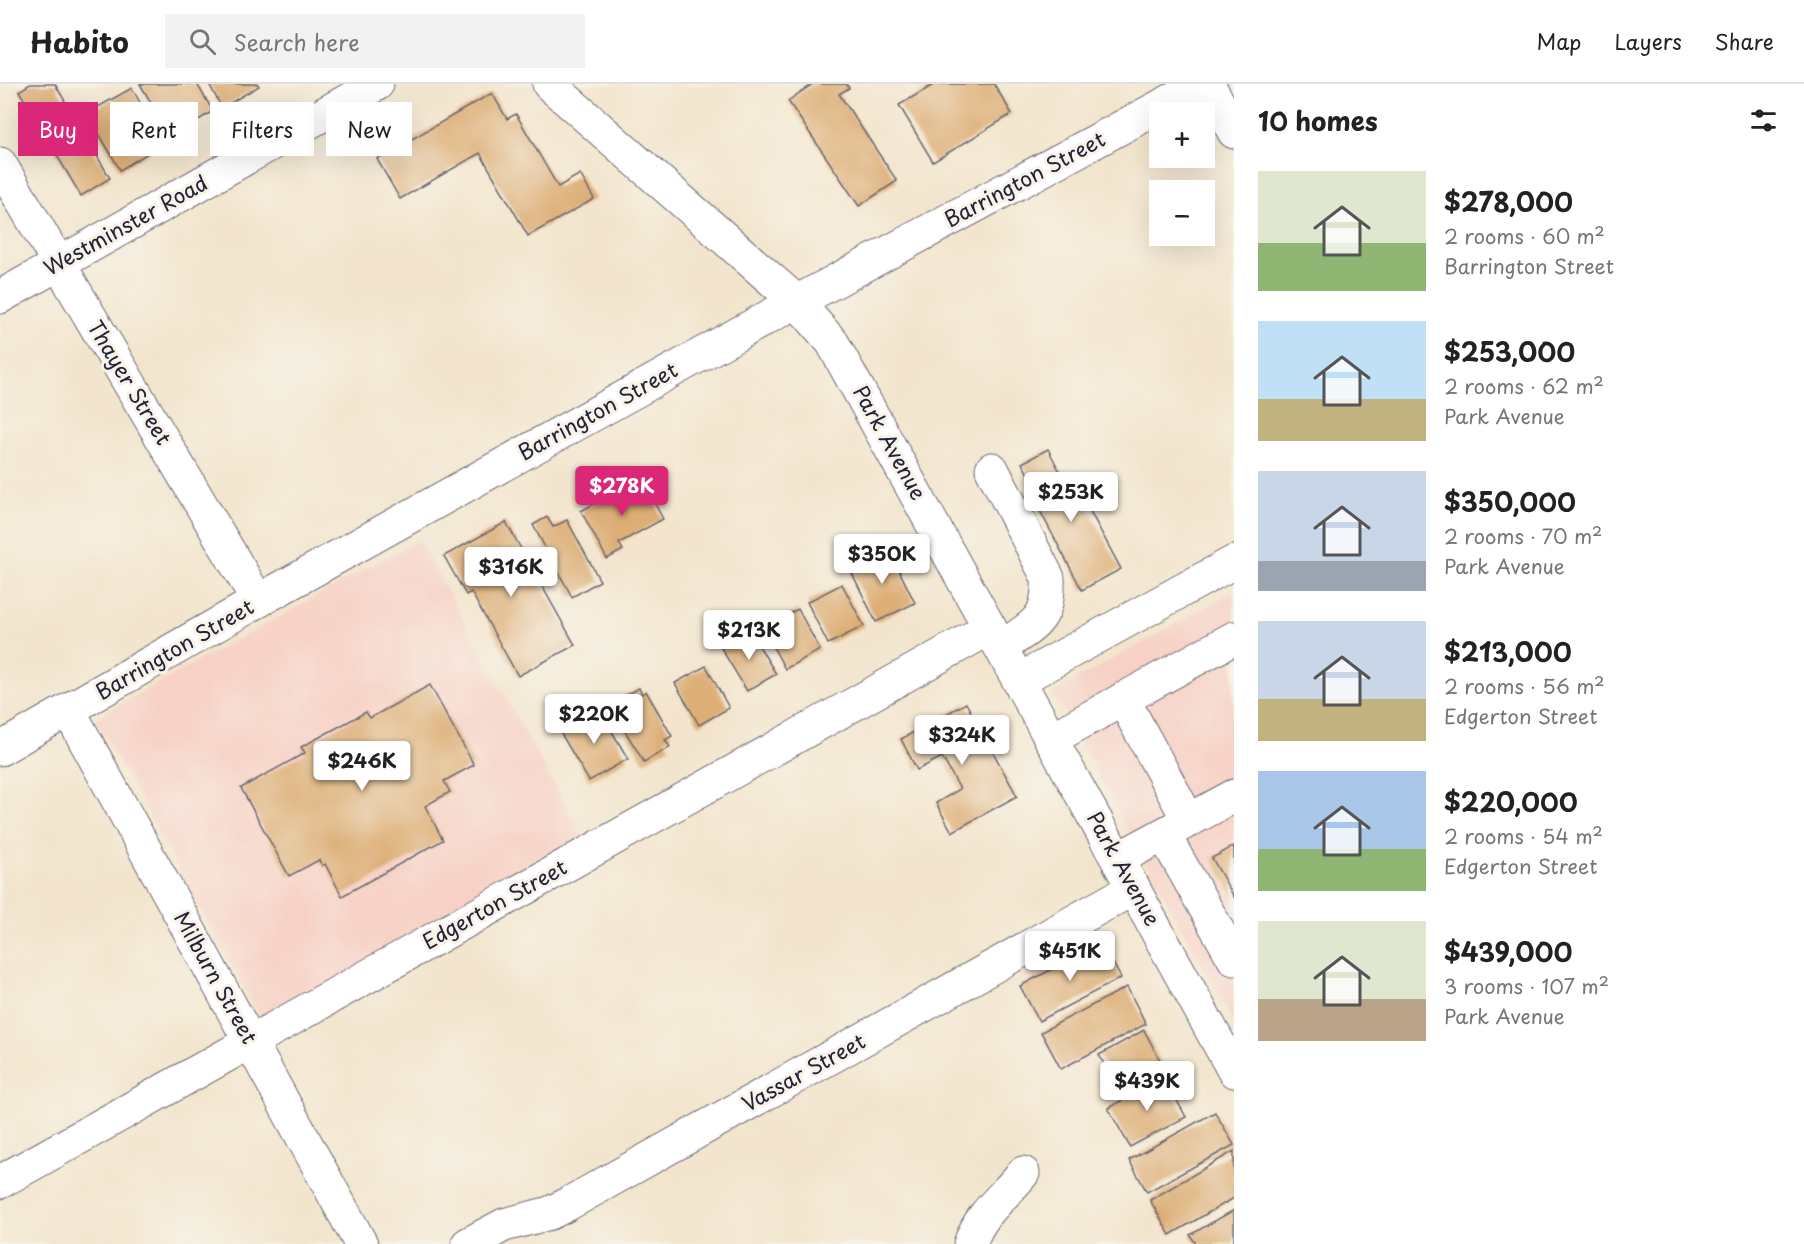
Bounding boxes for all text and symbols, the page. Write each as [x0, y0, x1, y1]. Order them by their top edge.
search box [165, 14, 585, 68]
text: Habito [30, 20, 129, 63]
icon: search [186, 25, 219, 58]
text: Search here [234, 25, 360, 58]
text: Map [1537, 25, 1581, 57]
text: Layers [1614, 25, 1682, 57]
text: Share [1715, 25, 1774, 57]
text: 10 homes [1258, 101, 1378, 140]
chip: Buy [18, 102, 98, 156]
chip: Rent [110, 102, 198, 156]
chip: Filters [210, 102, 314, 156]
chip: New [326, 102, 412, 156]
map controls [1149, 102, 1215, 246]
button: + [1149, 102, 1215, 168]
icon: filters [1747, 104, 1780, 137]
street label: Barrington Street [938, 122, 1110, 234]
street label: Westminster Road [37, 166, 213, 283]
button: − [1149, 180, 1215, 246]
text: $278,000 [1444, 182, 1573, 221]
icon: home [1306, 195, 1378, 267]
text: 2 rooms · 60 m² [1444, 221, 1605, 251]
text: Barrington Street [1444, 251, 1614, 281]
street label: Thayer Street [81, 314, 181, 450]
text: $253,000 [1444, 332, 1575, 371]
icon: home [1306, 345, 1378, 417]
street label: Barrington Street [511, 353, 683, 467]
text: 2 rooms · 62 m² [1444, 371, 1604, 401]
street label: Park Avenue [846, 379, 935, 505]
text: Park Avenue [1444, 401, 1565, 431]
pin: $278K [580, 466, 664, 517]
text: $278K [589, 470, 655, 500]
pin: $253K [1029, 472, 1113, 523]
text: $253K [1038, 476, 1104, 506]
text: $350,000 [1444, 482, 1576, 521]
icon: home [1306, 495, 1378, 567]
text: 2 rooms · 70 m² [1444, 521, 1602, 551]
pin: $350K [840, 534, 924, 585]
text: $350K [848, 538, 916, 568]
pin: $316K [469, 547, 553, 598]
text: $316K [478, 551, 544, 581]
text: Park Avenue [1444, 551, 1565, 581]
street label: Barrington Street [89, 590, 259, 707]
pin: $213K [707, 610, 791, 661]
text: $213K [717, 614, 781, 644]
text: $213,000 [1444, 632, 1572, 671]
icon: home [1306, 645, 1378, 717]
text: 2 rooms · 56 m² [1444, 671, 1605, 701]
pin: $220K [552, 694, 636, 745]
text: $220K [559, 698, 629, 728]
text: Edgerton Street [1444, 701, 1597, 731]
pin: $324K [920, 715, 1004, 766]
text: $324K [928, 719, 996, 749]
pin: $246K [320, 741, 404, 792]
text: $246K [327, 745, 397, 775]
text: $220,000 [1444, 782, 1578, 821]
icon: home [1306, 795, 1378, 867]
street label: Park Avenue [1080, 805, 1169, 931]
text: 2 rooms · 54 m² [1444, 821, 1603, 851]
street label: Edgerton Street [416, 850, 572, 956]
text: Edgerton Street [1444, 851, 1597, 881]
street label: Milburn Street [167, 905, 266, 1049]
pin: $451K [1028, 931, 1112, 982]
text: $439,000 [1444, 932, 1572, 971]
text: $451K [1039, 935, 1101, 965]
icon: home [1306, 945, 1378, 1017]
text: 3 rooms · 107 m² [1444, 971, 1609, 1001]
text: Park Avenue [1444, 1001, 1565, 1031]
street label: Vassar Street [735, 1024, 871, 1118]
pin: $439K [1105, 1061, 1189, 1112]
text: $439K [1114, 1065, 1180, 1095]

